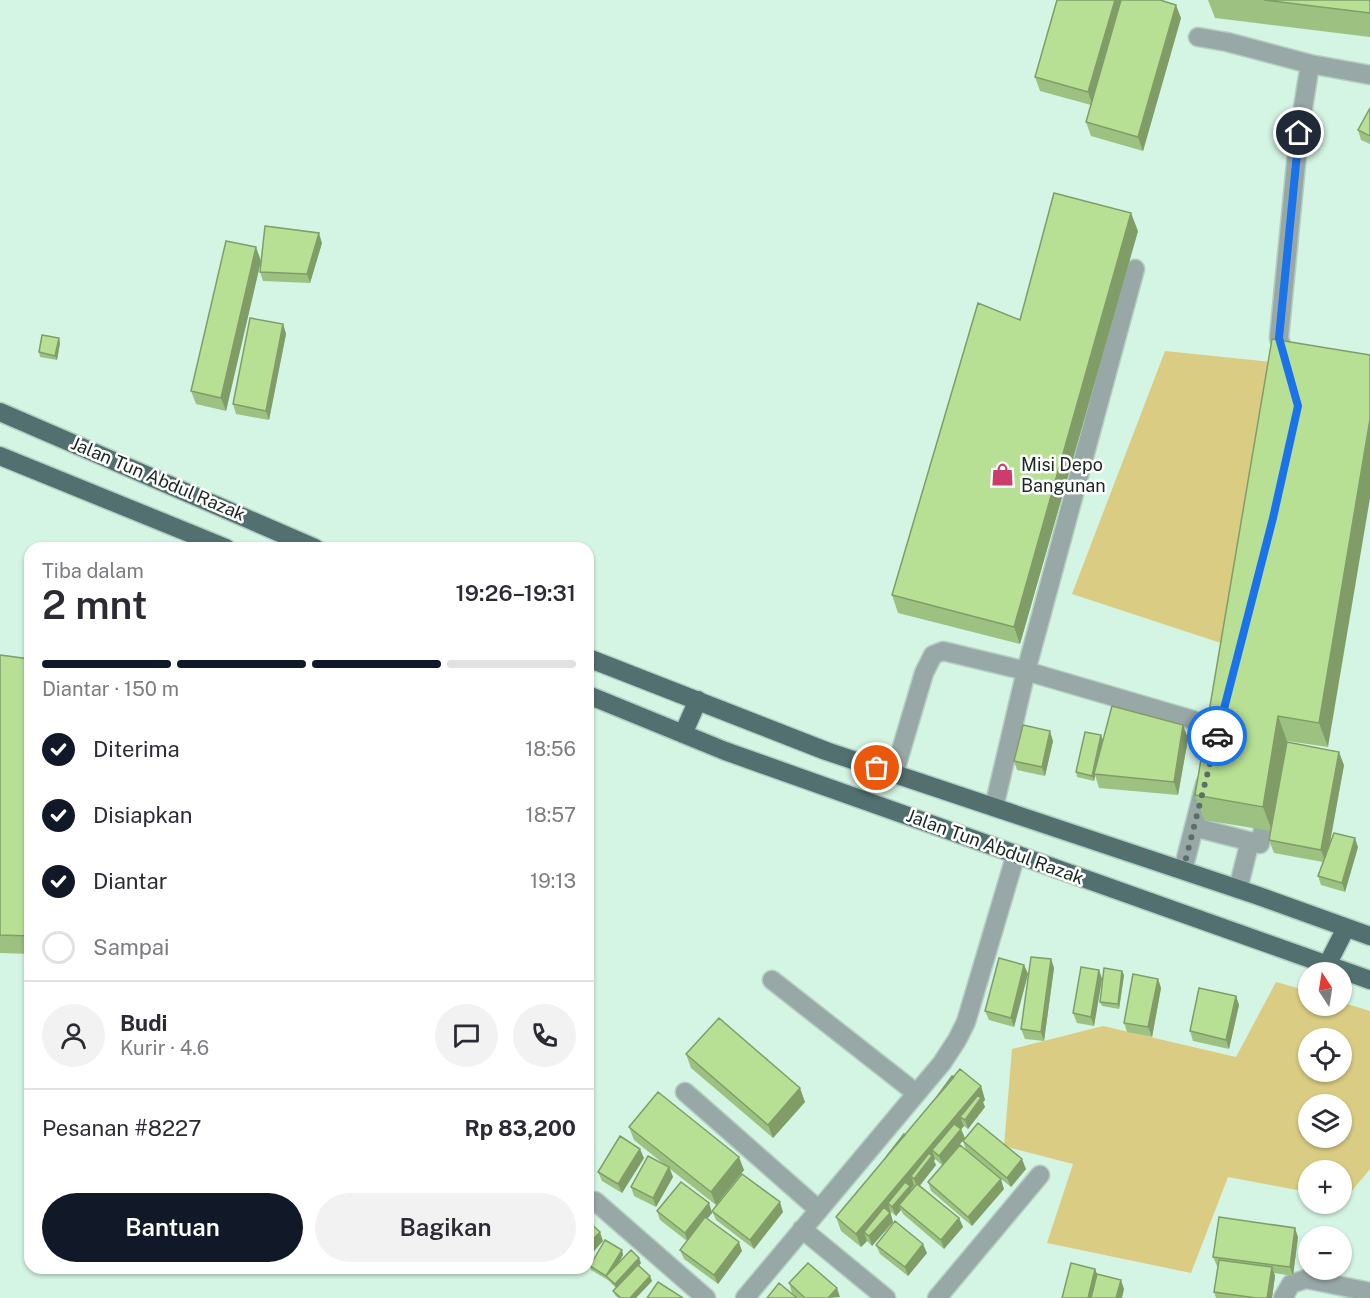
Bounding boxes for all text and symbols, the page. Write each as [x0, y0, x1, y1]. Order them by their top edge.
pin [1273, 107, 1324, 158]
icon: home [1282, 116, 1315, 149]
street label: Jalan Tun Abdul Razak [68, 432, 249, 525]
place label: Misi Depo Bangunan [1021, 454, 1106, 496]
shop icon: Misi Depo Bangunan [990, 462, 1016, 488]
text: Tiba dalam [42, 559, 144, 583]
text: 19:26–19:31 [456, 580, 576, 606]
text: 2 mnt [42, 582, 147, 628]
text: Diantar · 150 m [42, 677, 179, 701]
courier [1187, 706, 1247, 766]
icon: car [1201, 720, 1234, 753]
icon: check [42, 733, 75, 766]
text: Diterima [93, 736, 180, 762]
text: 18:56 [525, 737, 576, 761]
pin [851, 742, 902, 793]
icon: bag [860, 751, 893, 784]
icon: check [42, 799, 75, 832]
text: Disiapkan [93, 802, 192, 828]
text: 18:57 [526, 803, 576, 827]
street label: Jalan Tun Abdul Razak [904, 805, 1087, 888]
icon: check [42, 865, 75, 898]
text: Diantar [93, 868, 167, 894]
text: 19:13 [530, 869, 576, 893]
text: Sampai [93, 934, 169, 960]
north arrow [1298, 962, 1352, 1016]
map controls [1298, 962, 1352, 1280]
button: person [42, 1004, 105, 1067]
button: chat [435, 1004, 498, 1067]
button: phone [513, 1004, 576, 1067]
text: Budi [120, 1010, 167, 1036]
button: locate [1298, 1028, 1352, 1082]
text: Kurir · 4.6 [120, 1036, 209, 1060]
button: layers [1298, 1094, 1352, 1148]
text: Pesanan #8227 [42, 1115, 201, 1141]
text: Rp 83,200 [464, 1115, 576, 1141]
button: + [1298, 1160, 1352, 1214]
button: Bantuan [42, 1193, 303, 1262]
button: Bagikan [315, 1193, 576, 1262]
button: − [1298, 1226, 1352, 1280]

